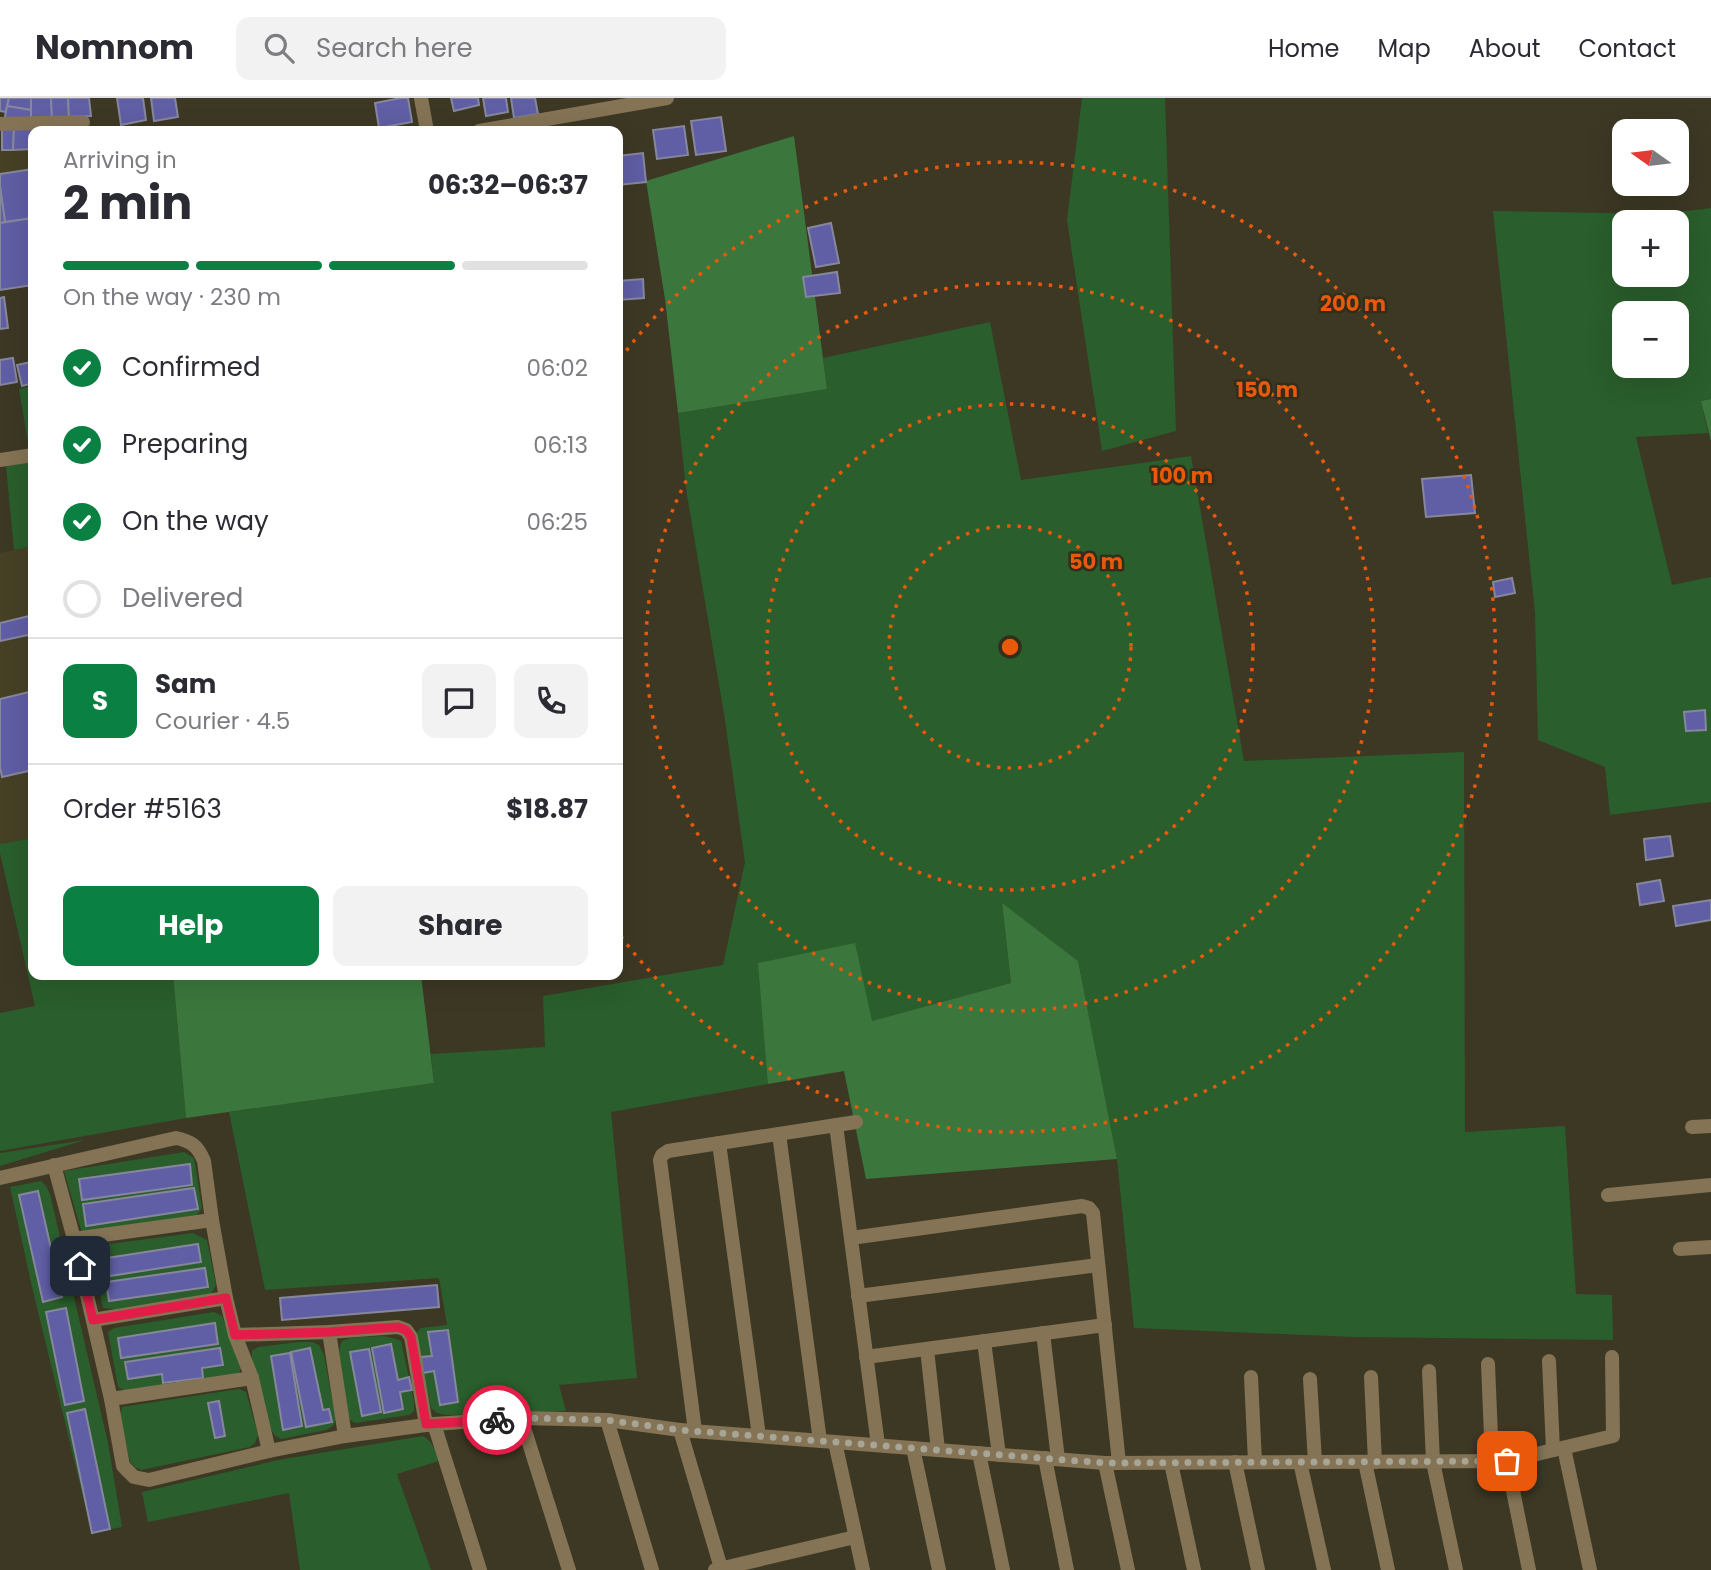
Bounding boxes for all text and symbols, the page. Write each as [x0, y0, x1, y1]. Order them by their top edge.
search box [236, 17, 726, 80]
text: Nomnom [35, 24, 194, 71]
icon: search [260, 29, 298, 67]
text: Search here [316, 30, 473, 66]
text: Home [1268, 32, 1340, 65]
text: Map [1378, 32, 1431, 65]
text: About [1469, 32, 1540, 65]
text: Contact [1578, 32, 1676, 65]
north arrow [1612, 119, 1689, 196]
map controls [1612, 119, 1689, 378]
text: Arriving in [63, 144, 177, 176]
text: 06:32–06:37 [428, 167, 588, 203]
text: 2 min [63, 171, 192, 235]
button: + [1612, 210, 1689, 287]
text: On the way · 230 m [63, 281, 281, 313]
text: 200 m [1320, 289, 1386, 318]
button: − [1612, 301, 1689, 378]
icon: check [63, 349, 101, 387]
text: Confirmed [122, 349, 260, 385]
text: 06:02 [526, 352, 588, 384]
text: 150 m [1236, 375, 1298, 404]
icon: check [63, 426, 101, 464]
text: Preparing [122, 426, 248, 462]
text: 06:13 [533, 429, 588, 461]
text: 100 m [1151, 461, 1213, 490]
icon: check [63, 503, 101, 541]
text: On the way [122, 503, 269, 539]
text: 06:25 [526, 506, 588, 538]
text: 50 m [1069, 547, 1123, 576]
text: Delivered [122, 580, 243, 616]
centre of rings [998, 635, 1022, 659]
button: chat [422, 664, 496, 738]
button: phone [514, 664, 588, 738]
text: Sam [155, 666, 216, 702]
text: S [92, 683, 108, 719]
text: Courier · 4.5 [155, 705, 290, 737]
text: Order #5163 [63, 791, 222, 827]
text: $18.87 [506, 791, 588, 827]
button: Help [63, 886, 319, 966]
button: Share [333, 886, 588, 966]
pin [50, 1236, 110, 1296]
icon: home [61, 1247, 99, 1285]
courier [462, 1385, 532, 1455]
icon: bike [478, 1401, 516, 1439]
pin [1477, 1431, 1537, 1491]
icon: bag [1488, 1442, 1526, 1480]

